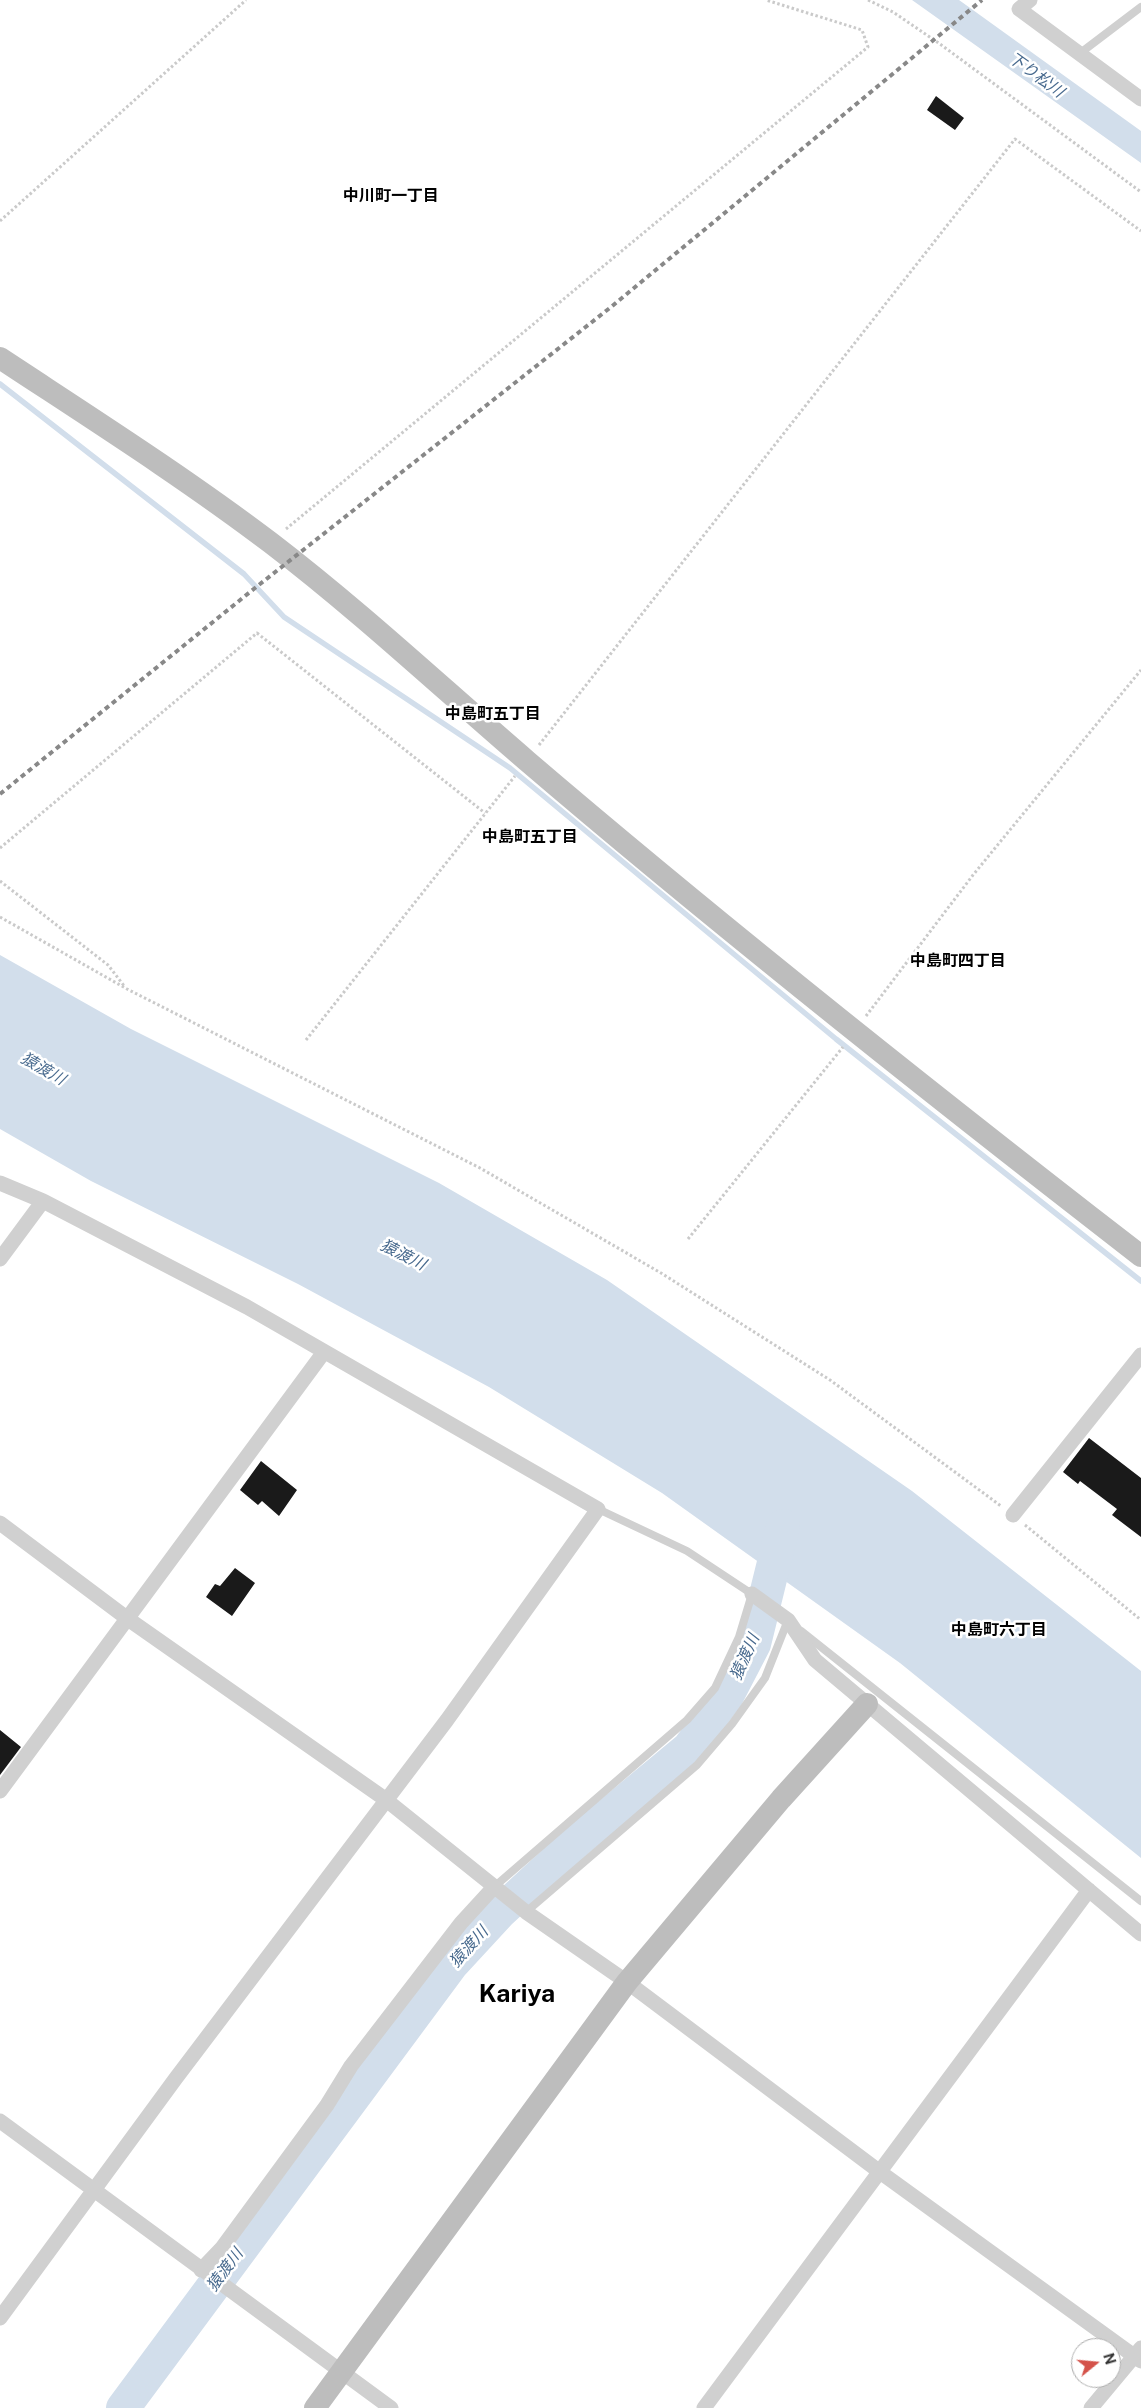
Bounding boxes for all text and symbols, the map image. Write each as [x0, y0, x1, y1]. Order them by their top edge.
water label: 下り松川 [1004, 48, 1068, 102]
district label: 中川町一丁目 [343, 186, 439, 206]
district label: 中島町五丁目 [445, 704, 541, 724]
district label: 中島町五丁目 [482, 827, 578, 847]
district label: 中島町四丁目 [910, 951, 1006, 971]
water label: 猿渡川 [17, 1049, 69, 1089]
water label: 猿渡川 [377, 1236, 429, 1274]
district label: 中島町六丁目 [951, 1620, 1047, 1640]
water label: 猿渡川 [726, 1631, 764, 1683]
water label: 猿渡川 [446, 1923, 492, 1971]
district label: Kariya [479, 1979, 555, 2009]
water label: 猿渡川 [203, 2245, 247, 2295]
north arrow [1071, 2338, 1121, 2388]
text: N [1100, 2351, 1119, 2366]

